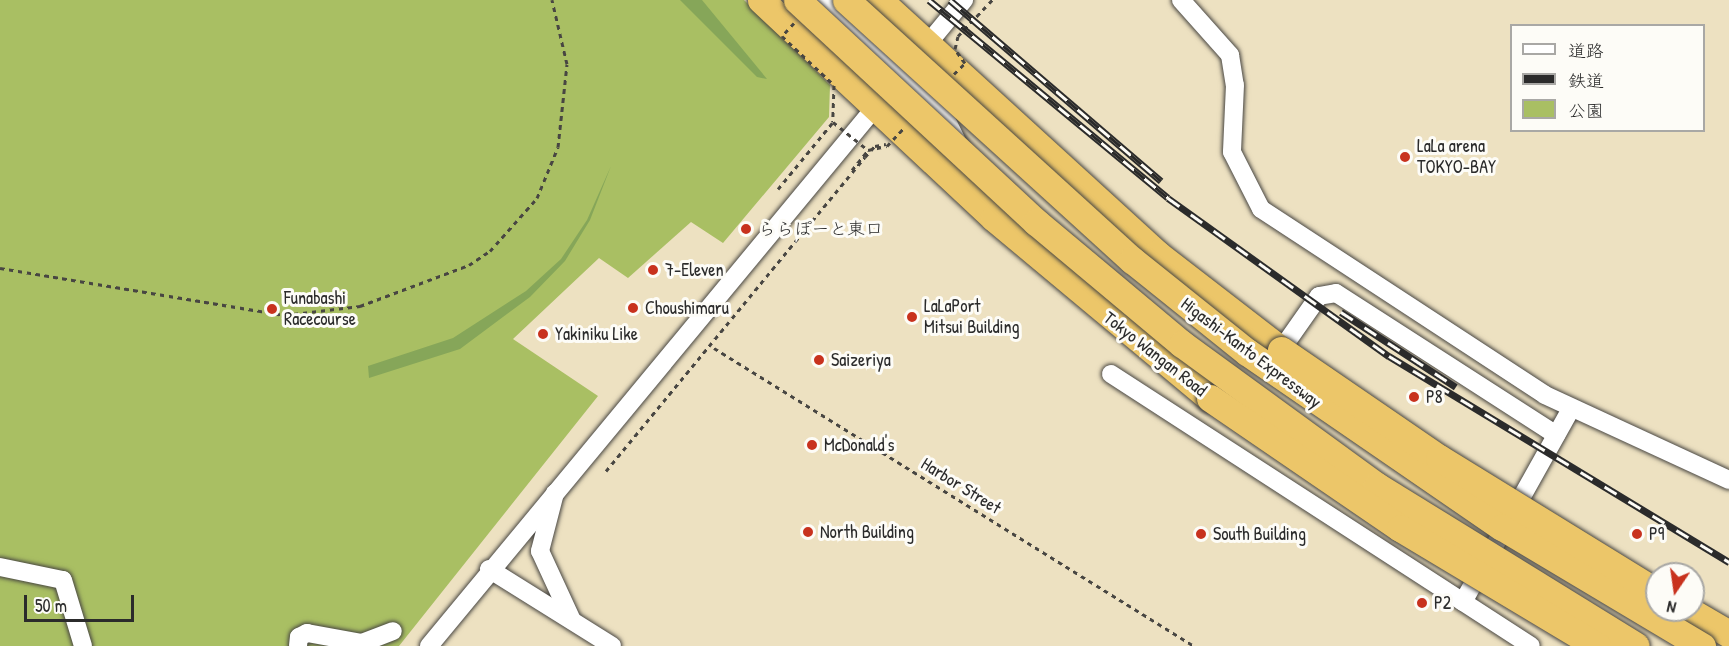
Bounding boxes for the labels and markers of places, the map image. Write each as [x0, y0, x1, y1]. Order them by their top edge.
place label: LaLa arena TOKYO-BAY [1417, 136, 1496, 178]
marker: LaLa arena TOKYO-BAY [1398, 150, 1412, 164]
place label: ららぽーと東口 [758, 218, 883, 240]
marker: ららぽーと東口 [739, 222, 753, 236]
place label: 7-Eleven [665, 259, 724, 281]
marker: 7-Eleven [646, 263, 660, 277]
place label: Funabashi Racecourse [284, 288, 356, 330]
place label: LaLaPort Mitsui Building [924, 296, 1020, 338]
place label: Choushimaru [645, 297, 729, 319]
marker: Choushimaru [626, 301, 640, 315]
marker: Funabashi Racecourse [265, 302, 279, 316]
marker: LaLaPort Mitsui Building [905, 310, 919, 324]
place label: Yakiniku Like [555, 323, 638, 345]
marker: Yakiniku Like [536, 327, 550, 341]
place label: Saizeriya [831, 349, 891, 371]
marker: Saizeriya [812, 353, 826, 367]
place label: P8 [1426, 386, 1442, 408]
marker: P8 [1407, 390, 1421, 404]
place label: McDonald's [824, 434, 894, 456]
marker: McDonald's [805, 438, 819, 452]
place label: North Building [820, 521, 914, 543]
place label: South Building [1213, 523, 1306, 545]
place label: P9 [1649, 523, 1664, 545]
marker: North Building [801, 525, 815, 539]
marker: South Building [1194, 527, 1208, 541]
marker: P9 [1630, 527, 1644, 541]
place label: P2 [1434, 592, 1451, 614]
marker: P2 [1415, 596, 1429, 610]

